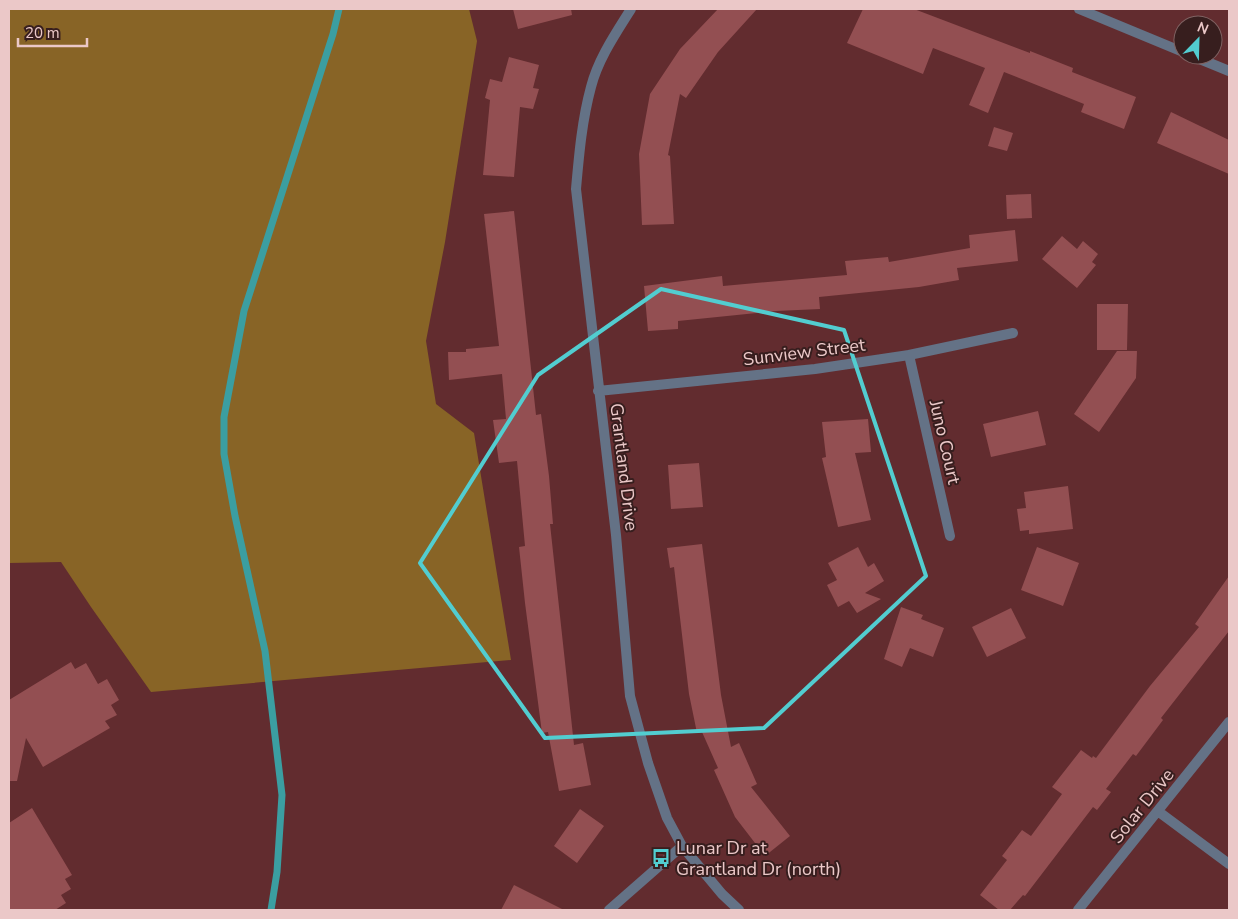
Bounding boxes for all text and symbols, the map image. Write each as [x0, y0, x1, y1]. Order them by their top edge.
scale bar [18, 15, 86, 47]
north arrow [1173, 15, 1223, 65]
text: N [1194, 18, 1211, 39]
text: 20 m [25, 23, 60, 43]
street label: Sunview Street [741, 333, 867, 371]
street label: Juno Court [923, 397, 966, 487]
street label: Grantland Drive [604, 402, 644, 532]
street label: Solar Drive [1104, 764, 1180, 848]
place label: Lunar Dr at Grantland Dr (north) [676, 836, 841, 881]
bus stop icon: Lunar Dr at Grantland Dr (north) [650, 847, 672, 869]

